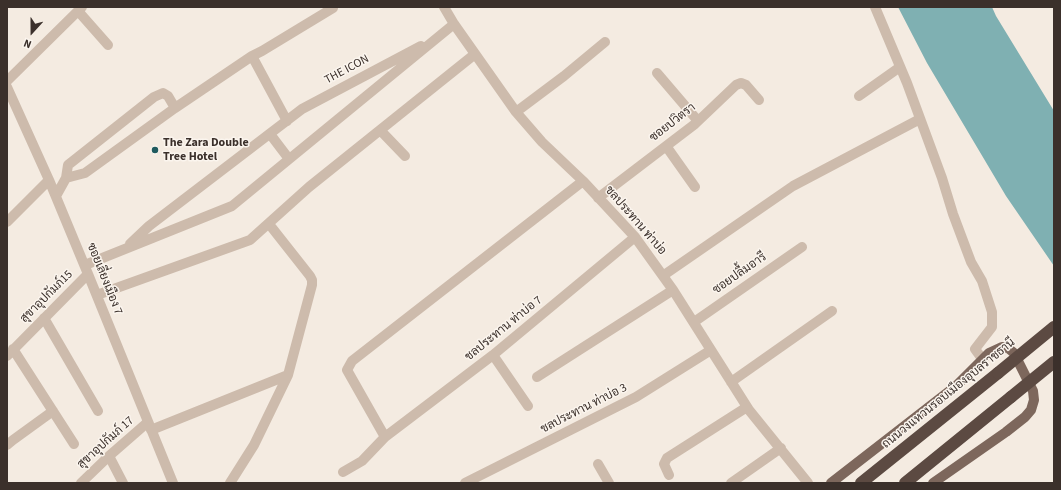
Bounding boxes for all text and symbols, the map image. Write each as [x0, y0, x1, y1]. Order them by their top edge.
north arrow [12, 12, 52, 52]
text: N [21, 35, 34, 52]
street label: THE ICON [322, 52, 372, 88]
street label: ซอยปวิตรา [647, 101, 699, 145]
place label: The Zara Double Tree Hotel [163, 136, 249, 164]
marker: The Zara Double Tree Hotel [150, 145, 160, 155]
street label: ชลประทาน ท่าบ่อ [601, 184, 669, 258]
street label: ซอยเลี่ยงเมือง 7 [83, 241, 125, 317]
street label: ซอยปลื้มอารี [710, 250, 770, 298]
street label: สุขาอุปกัมภ์15 [18, 268, 76, 326]
street label: ชลประทาน ท่าบ่อ 7 [463, 294, 545, 364]
street label: ถนนวงแหวนรอบเมืองอุบลราชธานี [880, 336, 1018, 452]
street label: ชลประทาน ท่าบ่อ 3 [538, 381, 630, 437]
street label: สุขาอุปกัมภ์ 17 [75, 414, 137, 472]

